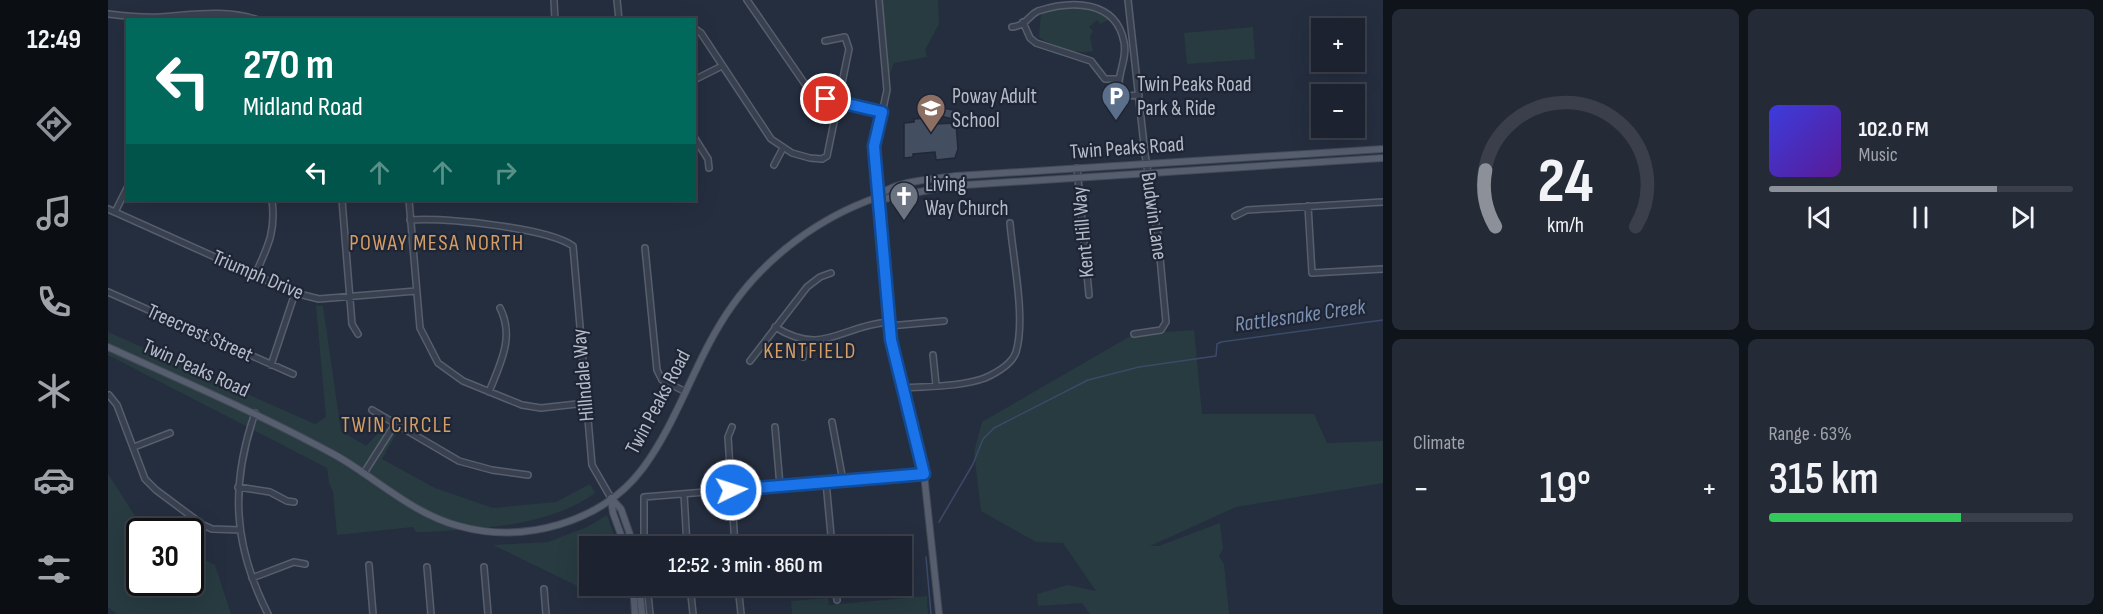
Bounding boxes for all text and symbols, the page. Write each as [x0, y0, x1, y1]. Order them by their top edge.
map controls [1311, 18, 1365, 138]
button: + [1311, 18, 1365, 72]
text: 12:49 [27, 24, 81, 56]
text: 270 m [243, 40, 334, 91]
icon: left [144, 42, 222, 120]
place label: Twin Peaks Road Park & Ride [1137, 72, 1252, 121]
pin [800, 73, 851, 124]
parking icon: Twin Peaks Road Park & Ride [1100, 80, 1132, 122]
icon: arrive [809, 82, 842, 115]
place label: Poway Adult School [952, 84, 1037, 133]
button: − [1311, 84, 1365, 138]
text: Midland Road [243, 91, 363, 123]
school or university icon: Poway Adult School [915, 92, 947, 134]
icon: directions [33, 103, 75, 145]
text: 102.0 FM [1859, 116, 1929, 143]
street label: Twin Peaks Road [1069, 132, 1185, 164]
text: Music [1859, 143, 1898, 167]
text: 24 [1537, 145, 1593, 220]
icon: left [300, 156, 333, 189]
icon: ahead [363, 156, 396, 189]
icon: ahead [426, 156, 459, 189]
icon: right [489, 156, 522, 189]
street label: Budwin Lane [1135, 171, 1173, 261]
place label: Living Way Church [925, 172, 1009, 221]
church icon: Living Way Church [888, 180, 920, 222]
street label: Kent Hill Way [1067, 185, 1099, 279]
icon: music [33, 192, 75, 234]
icon: previous [1803, 201, 1836, 234]
icon: pause [1904, 201, 1937, 234]
icon: next [2006, 201, 2039, 234]
text: km/h [1547, 213, 1584, 238]
district label: POWAY MESA NORTH [349, 230, 525, 257]
street label: Triumph Drive [209, 245, 307, 305]
icon: phone [33, 281, 75, 323]
water label: Rattlesnake Creek [1233, 293, 1368, 339]
street label: Treecrest Street [143, 298, 257, 368]
street label: Hillndale Way [566, 328, 600, 422]
street label: Twin Peaks Road [139, 333, 253, 403]
district label: KENTFIELD [763, 338, 857, 365]
street label: Twin Peaks Road [620, 346, 696, 458]
icon: climate [33, 370, 75, 412]
district label: TWIN CIRCLE [341, 412, 453, 439]
text: Range · 63% [1769, 422, 1852, 446]
text: Climate [1413, 431, 1465, 455]
text: 315 km [1769, 452, 1879, 507]
position arrow [699, 458, 763, 522]
icon: car [33, 459, 75, 501]
text: 19° [1540, 461, 1591, 516]
text: − [1413, 469, 1429, 509]
text: + [1701, 469, 1717, 509]
speed limit sign: 30 [126, 518, 204, 596]
icon: filters [33, 548, 75, 590]
text: 12:52 · 3 min · 860 m [668, 552, 823, 579]

